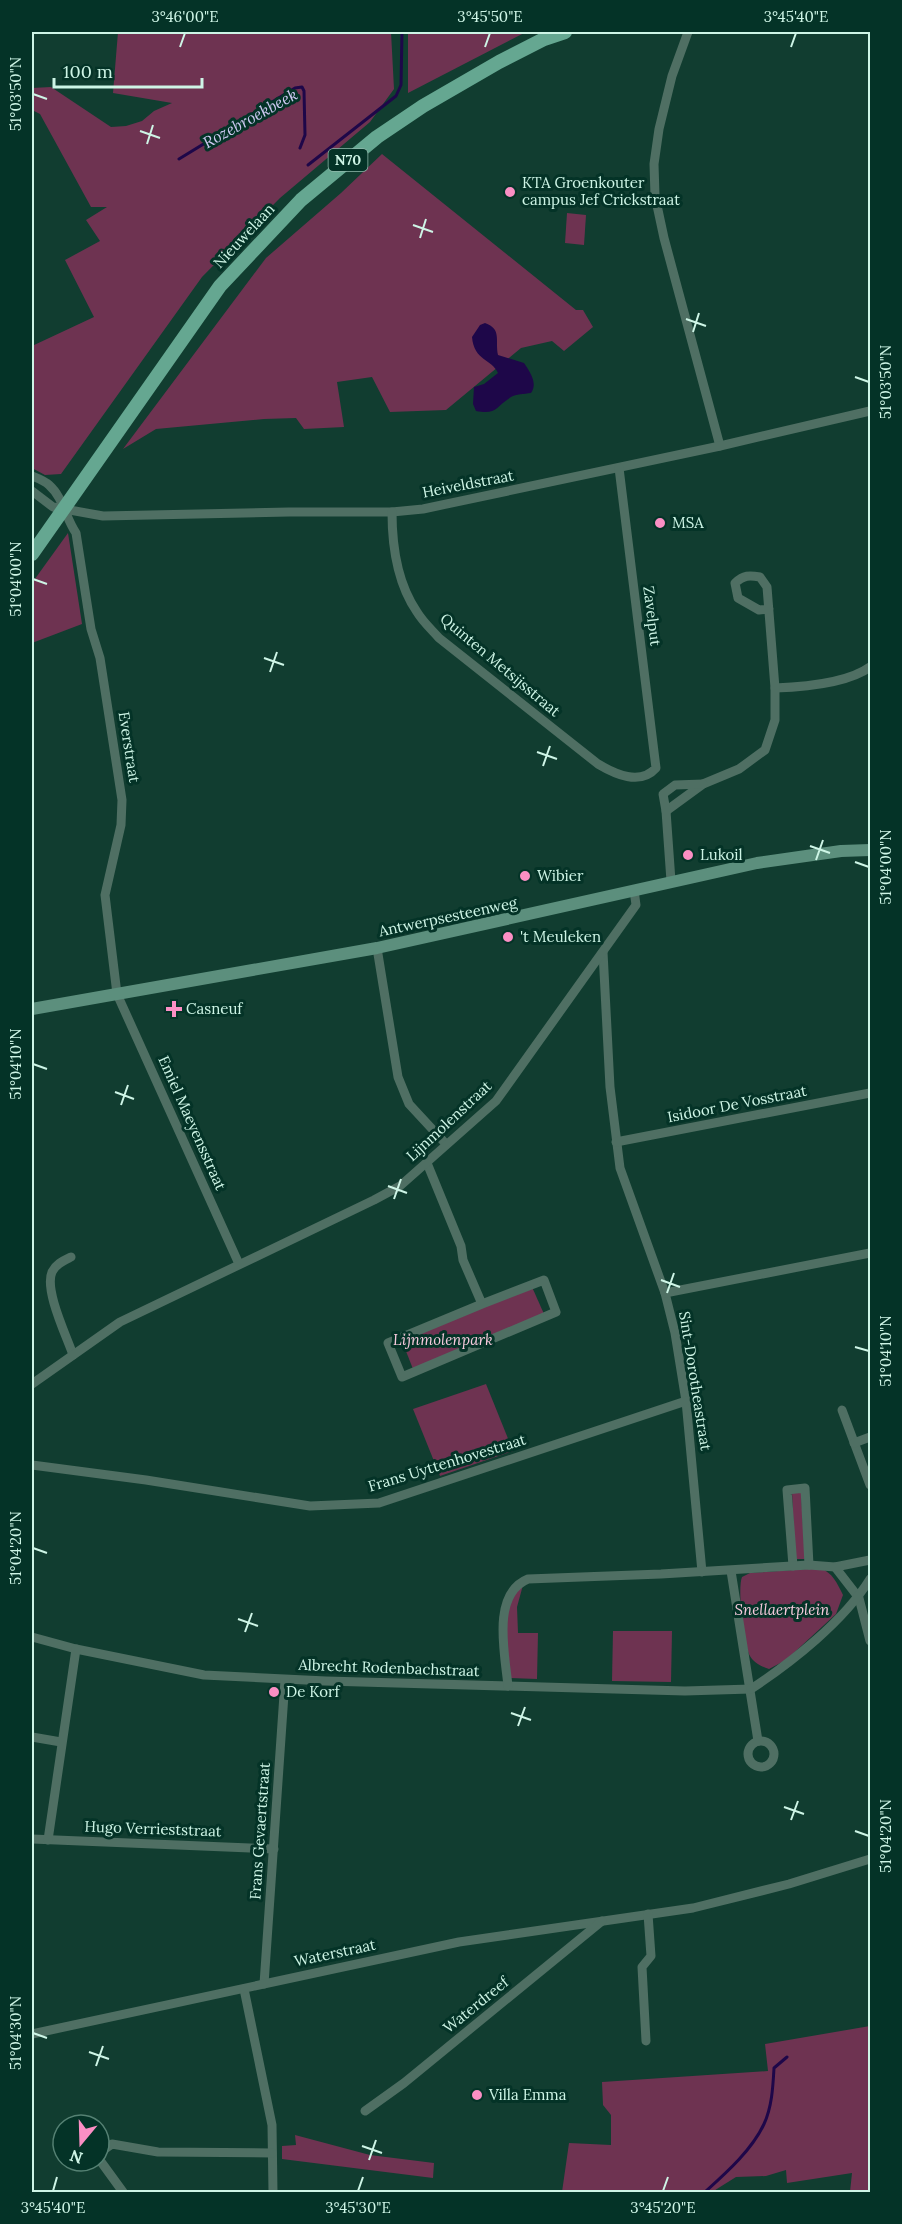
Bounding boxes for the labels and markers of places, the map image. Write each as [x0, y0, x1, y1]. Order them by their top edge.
place label: KTA Groenkouter campus Jef Crickstraat [522, 173, 680, 209]
marker: KTA Groenkouter campus Jef Crickstraat [503, 185, 517, 199]
place label: MSA [672, 513, 704, 532]
marker: MSA [653, 516, 667, 530]
place label: Lukoil [700, 845, 743, 864]
marker: Lukoil [681, 848, 695, 862]
place label: Wibier [537, 866, 584, 885]
marker: Wibier [518, 869, 532, 883]
place label: 't Meuleken [520, 927, 601, 946]
marker: 't Meuleken [501, 930, 515, 944]
place label: Casneuf [186, 999, 243, 1018]
marker: Casneuf [167, 1002, 181, 1016]
place label: De Korf [286, 1682, 341, 1701]
marker: De Korf [267, 1685, 281, 1699]
place label: Villa Emma [488, 2085, 567, 2104]
marker: Villa Emma [470, 2088, 484, 2102]

